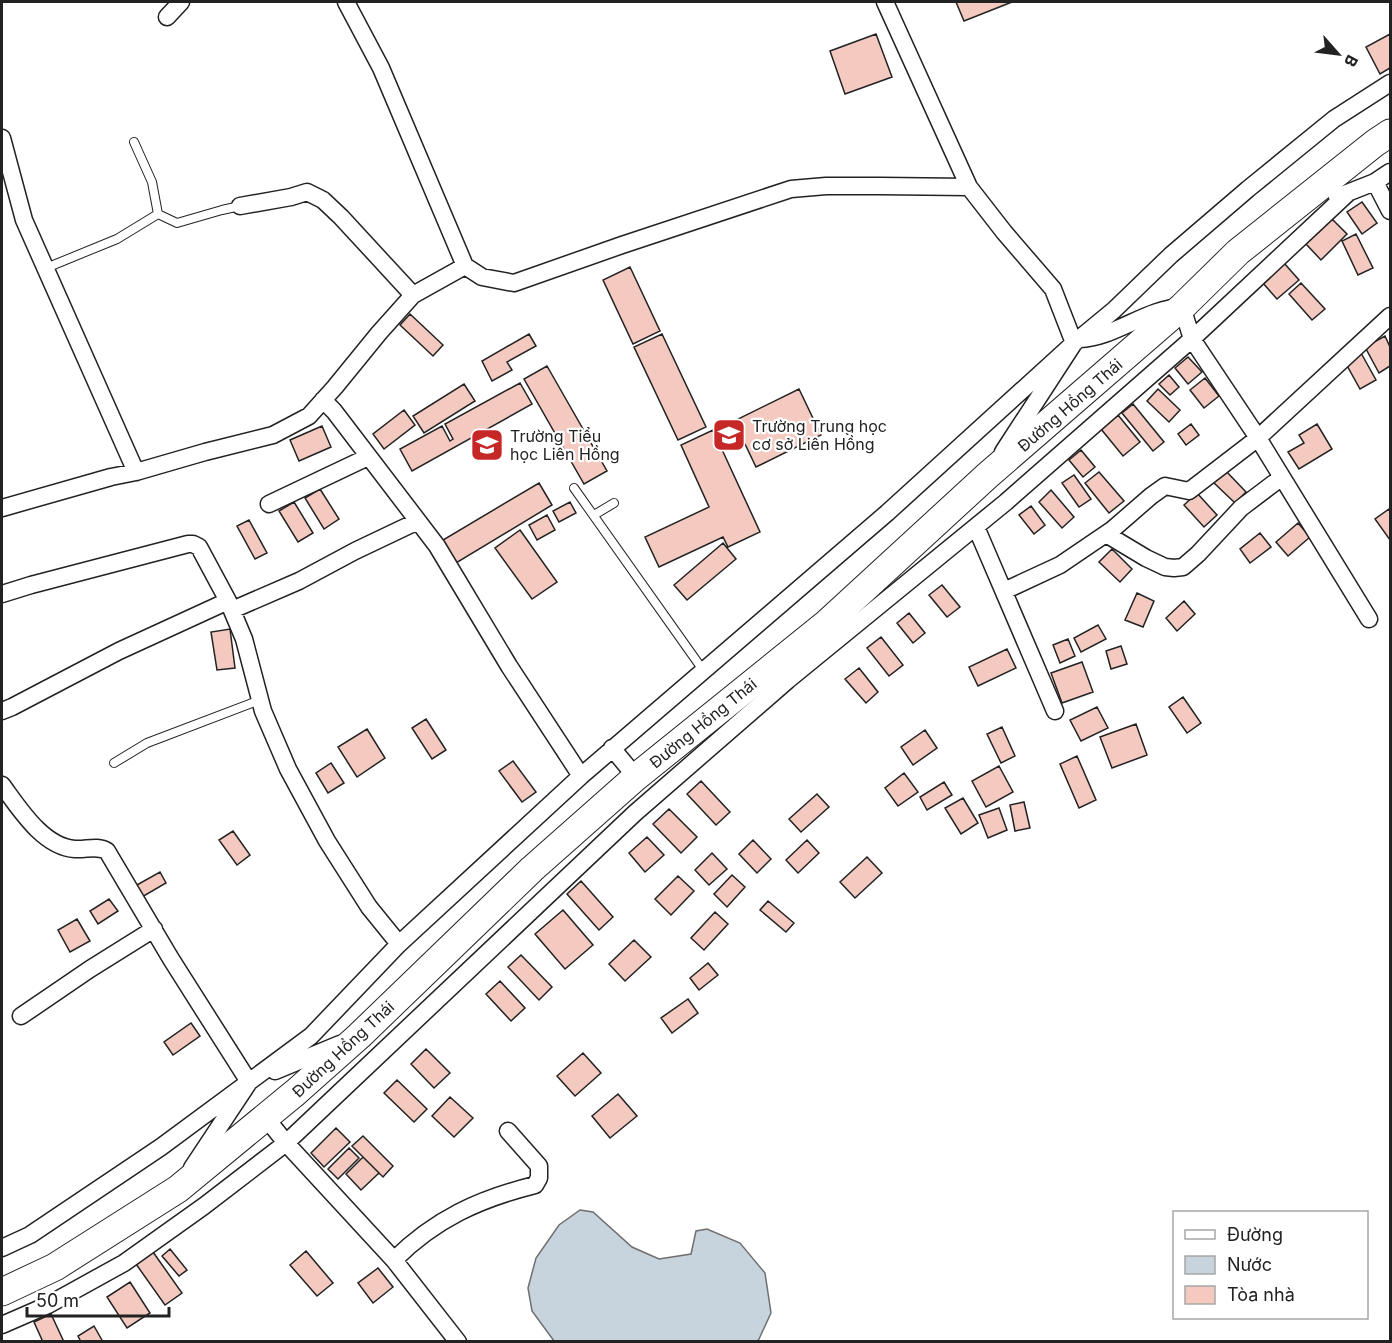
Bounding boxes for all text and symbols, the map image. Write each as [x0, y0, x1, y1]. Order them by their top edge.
north arrow [1308, 24, 1368, 84]
text: B [1340, 52, 1363, 70]
street label: Đường Hồng Thái [1014, 354, 1126, 456]
place label: Trường Trung học cơ sở Liên Hồng [752, 416, 887, 454]
school or university icon: Trường Trung học cơ sở Liên Hồng [711, 417, 747, 453]
place label: Trường Tiểu học Liên Hồng [510, 426, 620, 464]
school or university icon: Trường Tiểu học Liên Hồng [469, 427, 505, 463]
street label: Đường Hồng Thái [645, 674, 761, 772]
street label: Đường Hồng Thái [288, 997, 398, 1101]
legend [1173, 1211, 1368, 1319]
text: Đường [1227, 1224, 1283, 1245]
text: Nước [1227, 1254, 1272, 1275]
scale bar [27, 1280, 170, 1318]
text: Tòa nhà [1227, 1284, 1295, 1305]
text: 50 m [36, 1290, 79, 1311]

